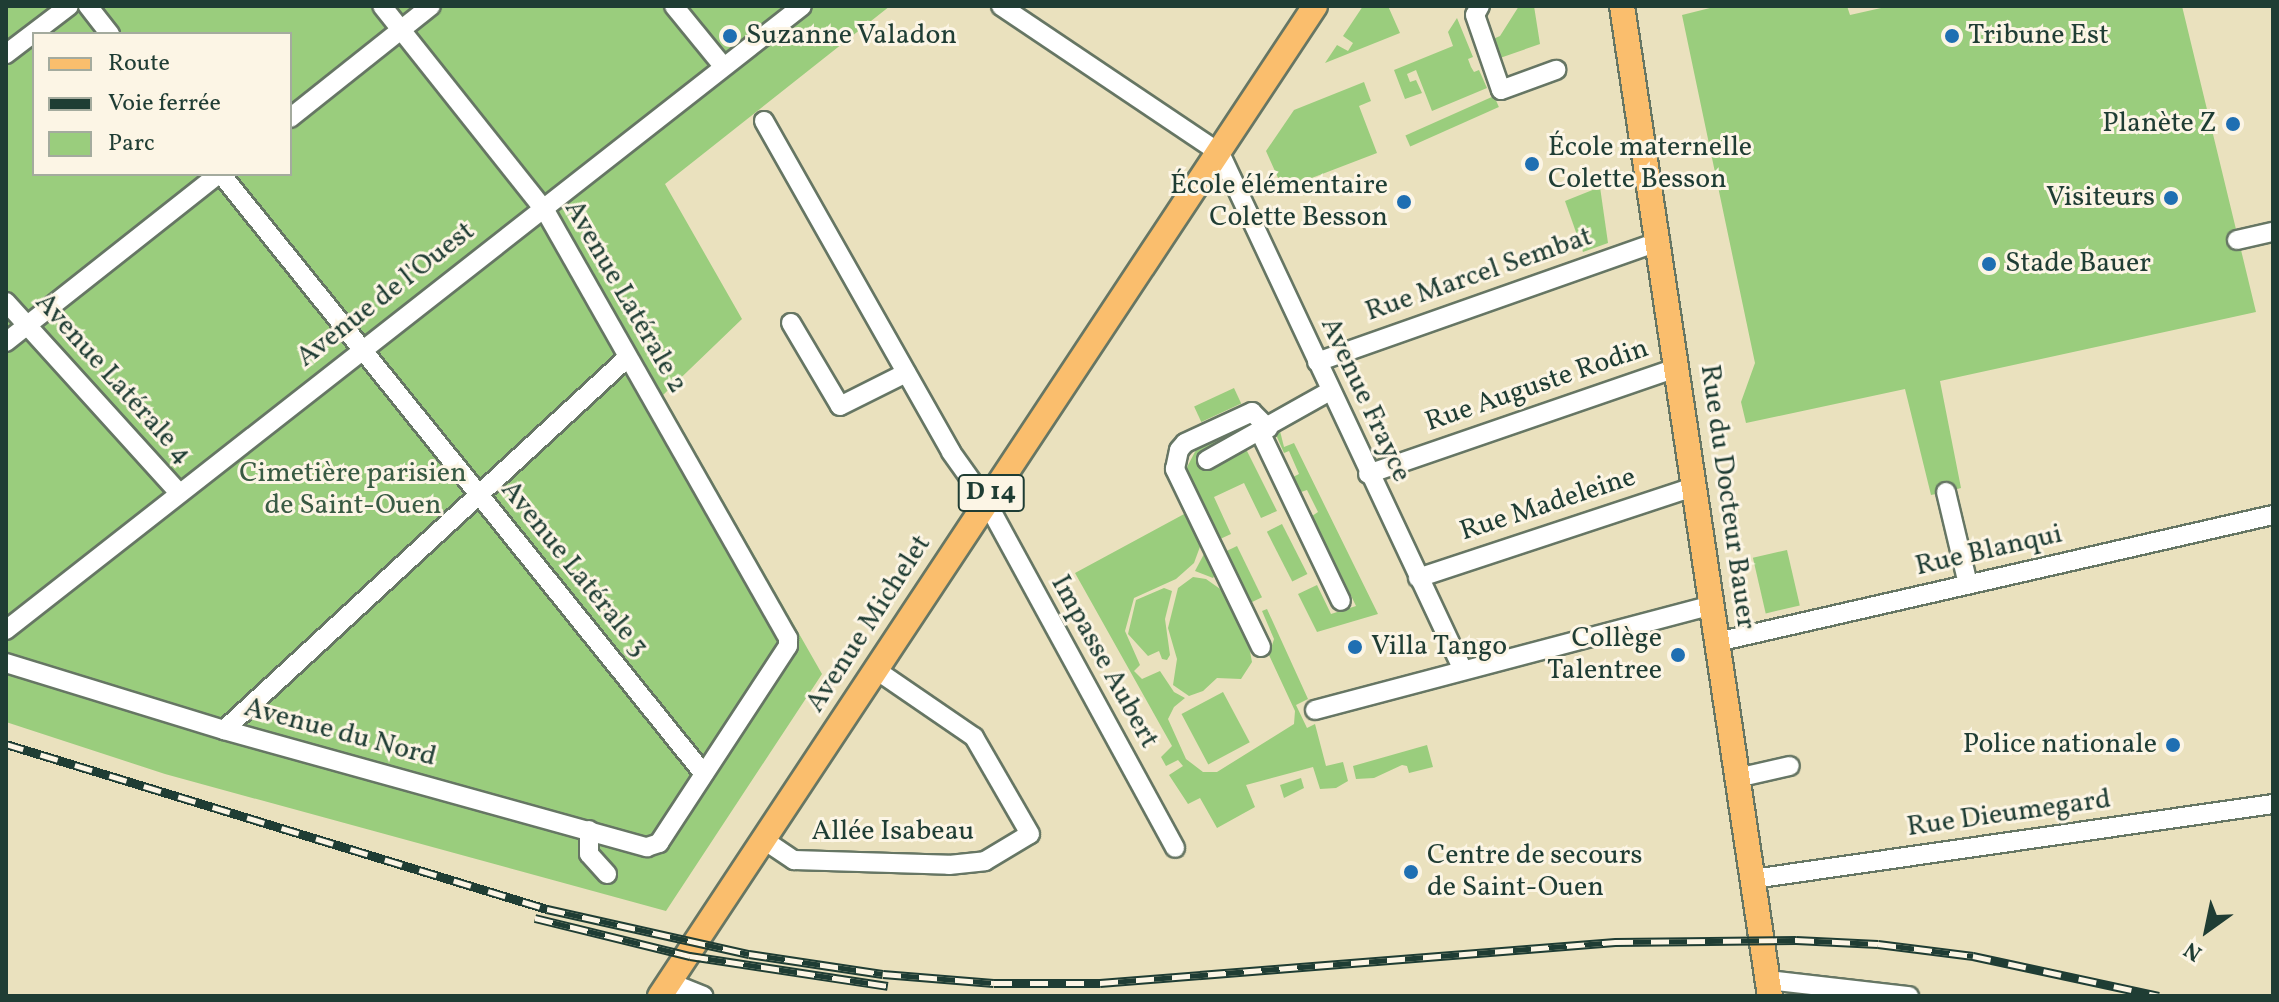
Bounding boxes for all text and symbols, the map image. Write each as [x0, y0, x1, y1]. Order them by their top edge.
place label: Suzanne Valadon [746, 19, 958, 53]
place label: Tribune Est [1968, 19, 2109, 53]
marker: Suzanne Valadon [721, 27, 739, 45]
marker: Tribune Est [1943, 27, 1961, 45]
legend [32, 32, 292, 176]
text: Route [108, 47, 170, 81]
text: Voie ferrée [108, 87, 221, 121]
place label: Planète Z [2102, 107, 2217, 141]
marker: Planète Z [2224, 115, 2242, 133]
text: Parc [108, 127, 155, 161]
place label: École maternelle Colette Besson [1548, 131, 1752, 197]
marker: École maternelle Colette Besson [1523, 155, 1541, 173]
place label: École élémentaire Colette Besson [1170, 169, 1388, 235]
place label: Visiteurs [2046, 181, 2155, 215]
marker: Visiteurs [2162, 189, 2180, 207]
marker: École élémentaire Colette Besson [1395, 193, 1413, 211]
street label: Avenue Latérale 2 [556, 195, 694, 399]
street label: Avenue de l'Ouest [290, 215, 482, 375]
street label: Rue Marcel Sembat [1361, 220, 1597, 330]
place label: Stade Bauer [2005, 247, 2151, 281]
marker: Stade Bauer [1980, 255, 1998, 273]
street label: Avenue Latérale 4 [27, 286, 199, 472]
street label: Avenue Frayce [1312, 312, 1418, 488]
street label: Rue Auguste Rodin [1421, 332, 1653, 440]
street label: Rue du Docteur Bauer [1692, 362, 1762, 632]
park label: Cimetière parisien de Saint-Ouen [239, 457, 467, 523]
street label: Rue Madeleine [1456, 461, 1640, 549]
road number: D 14 [957, 471, 1025, 515]
street label: Avenue Latérale 3 [493, 474, 655, 664]
street label: Rue Blanqui [1912, 518, 2066, 584]
street label: Avenue Michelet [799, 529, 939, 719]
street label: Impasse Aubert [1043, 570, 1165, 754]
place label: Collège Talentree [1547, 622, 1662, 688]
place label: Villa Tango [1371, 630, 1508, 664]
marker: Villa Tango [1346, 638, 1364, 656]
marker: Collège Talentree [1669, 646, 1687, 664]
street label: Avenue du Nord [240, 691, 440, 775]
place label: Police nationale [1963, 728, 2157, 762]
marker: Police nationale [2164, 736, 2182, 754]
street label: Rue Dieumegard [1905, 783, 2113, 845]
street label: Allée Isabeau [812, 815, 974, 849]
place label: Centre de secours de Saint-Ouen [1427, 839, 1643, 905]
marker: Centre de secours de Saint-Ouen [1402, 863, 1420, 881]
north arrow [2167, 890, 2247, 970]
text: N [2179, 933, 2209, 968]

